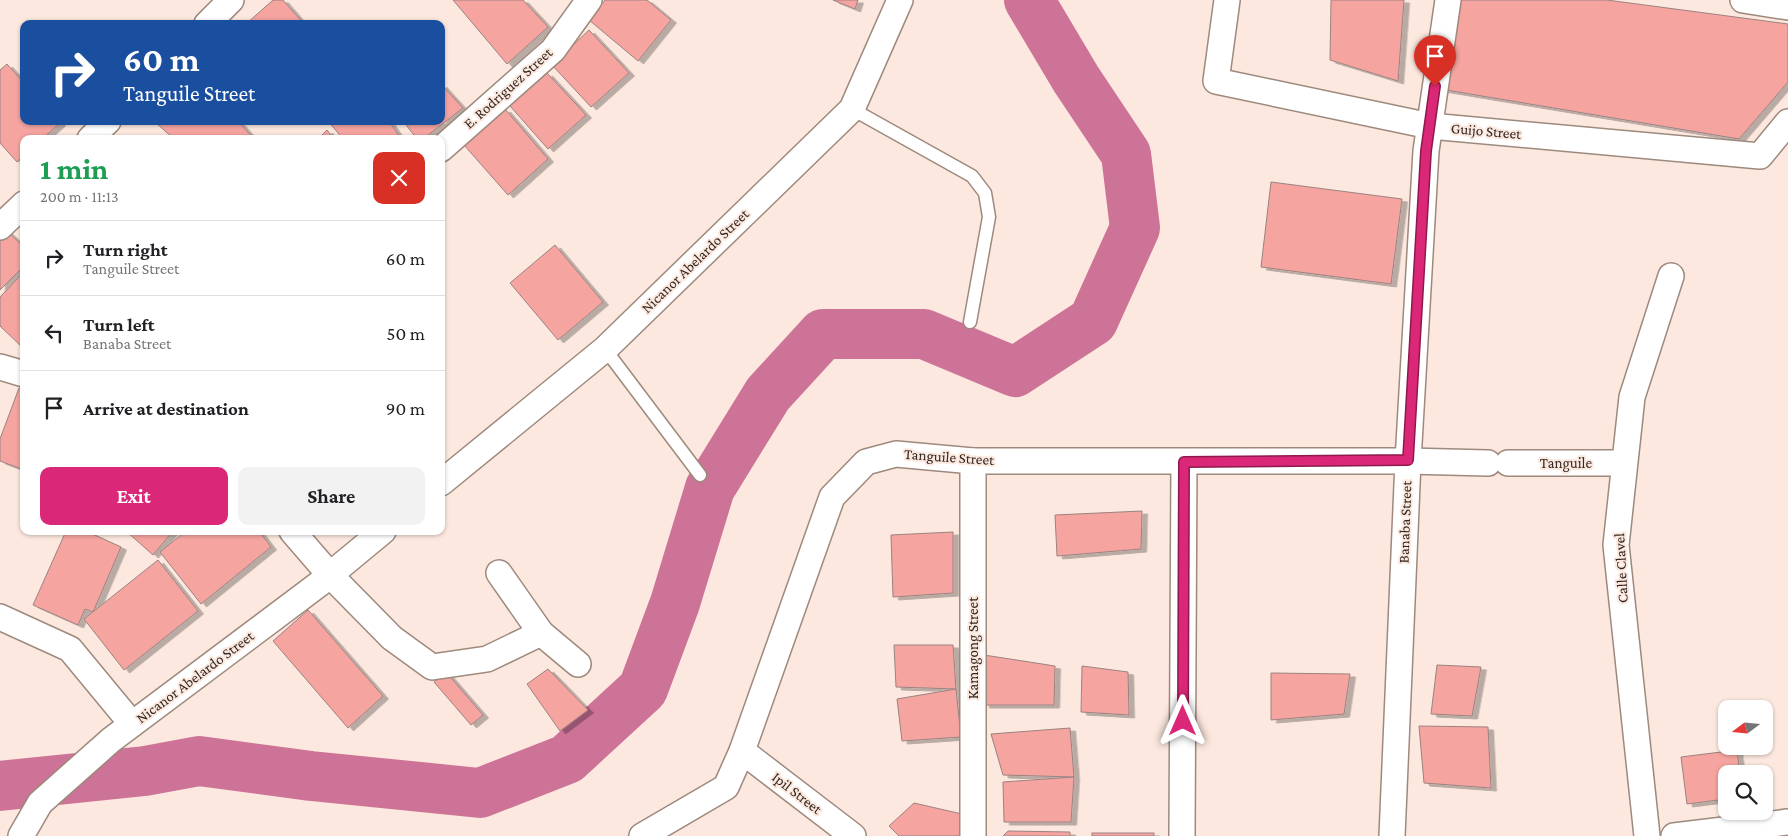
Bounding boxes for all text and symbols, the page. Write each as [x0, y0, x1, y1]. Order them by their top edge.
pin [1414, 35, 1456, 86]
icon: right [40, 40, 105, 105]
text: 60 m [123, 40, 200, 79]
icon: arrive [1421, 42, 1449, 70]
street label: E. Rodriguez Street [461, 43, 557, 133]
text: Tanguile Street [123, 81, 255, 106]
street label: Guijo Street [1450, 120, 1523, 143]
text: 1 min [40, 152, 108, 185]
button: close [373, 152, 425, 204]
text: 200 m · 11:13 [40, 188, 119, 205]
street label: Nicanor Abelardo Street [638, 205, 753, 316]
text: Turn right [83, 239, 168, 260]
icon: right [40, 244, 68, 272]
text: 60 m [386, 248, 425, 269]
text: Tanguile Street [83, 260, 179, 277]
text: Turn left [83, 314, 155, 335]
icon: left [40, 319, 68, 347]
text: 50 m [386, 323, 425, 344]
text: Banaba Street [83, 335, 171, 352]
icon: arrive [40, 394, 68, 422]
text: Arrive at destination [83, 398, 249, 419]
text: 90 m [386, 398, 425, 419]
street label: Tanguile Street [903, 446, 996, 469]
street label: Tanguile [1540, 455, 1593, 472]
button: Exit [40, 467, 228, 525]
button: Share [238, 467, 425, 525]
street label: Banaba Street [1396, 479, 1414, 564]
street label: Calle Clavel [1611, 533, 1631, 603]
street label: Kamagong Street [965, 596, 982, 699]
street label: Nicanor Abelardo Street [133, 627, 258, 726]
position arrow [1156, 694, 1208, 746]
north arrow [1718, 700, 1772, 755]
map controls [1718, 700, 1773, 820]
button: search [1718, 765, 1773, 820]
street label: Ipil Street [769, 769, 826, 819]

